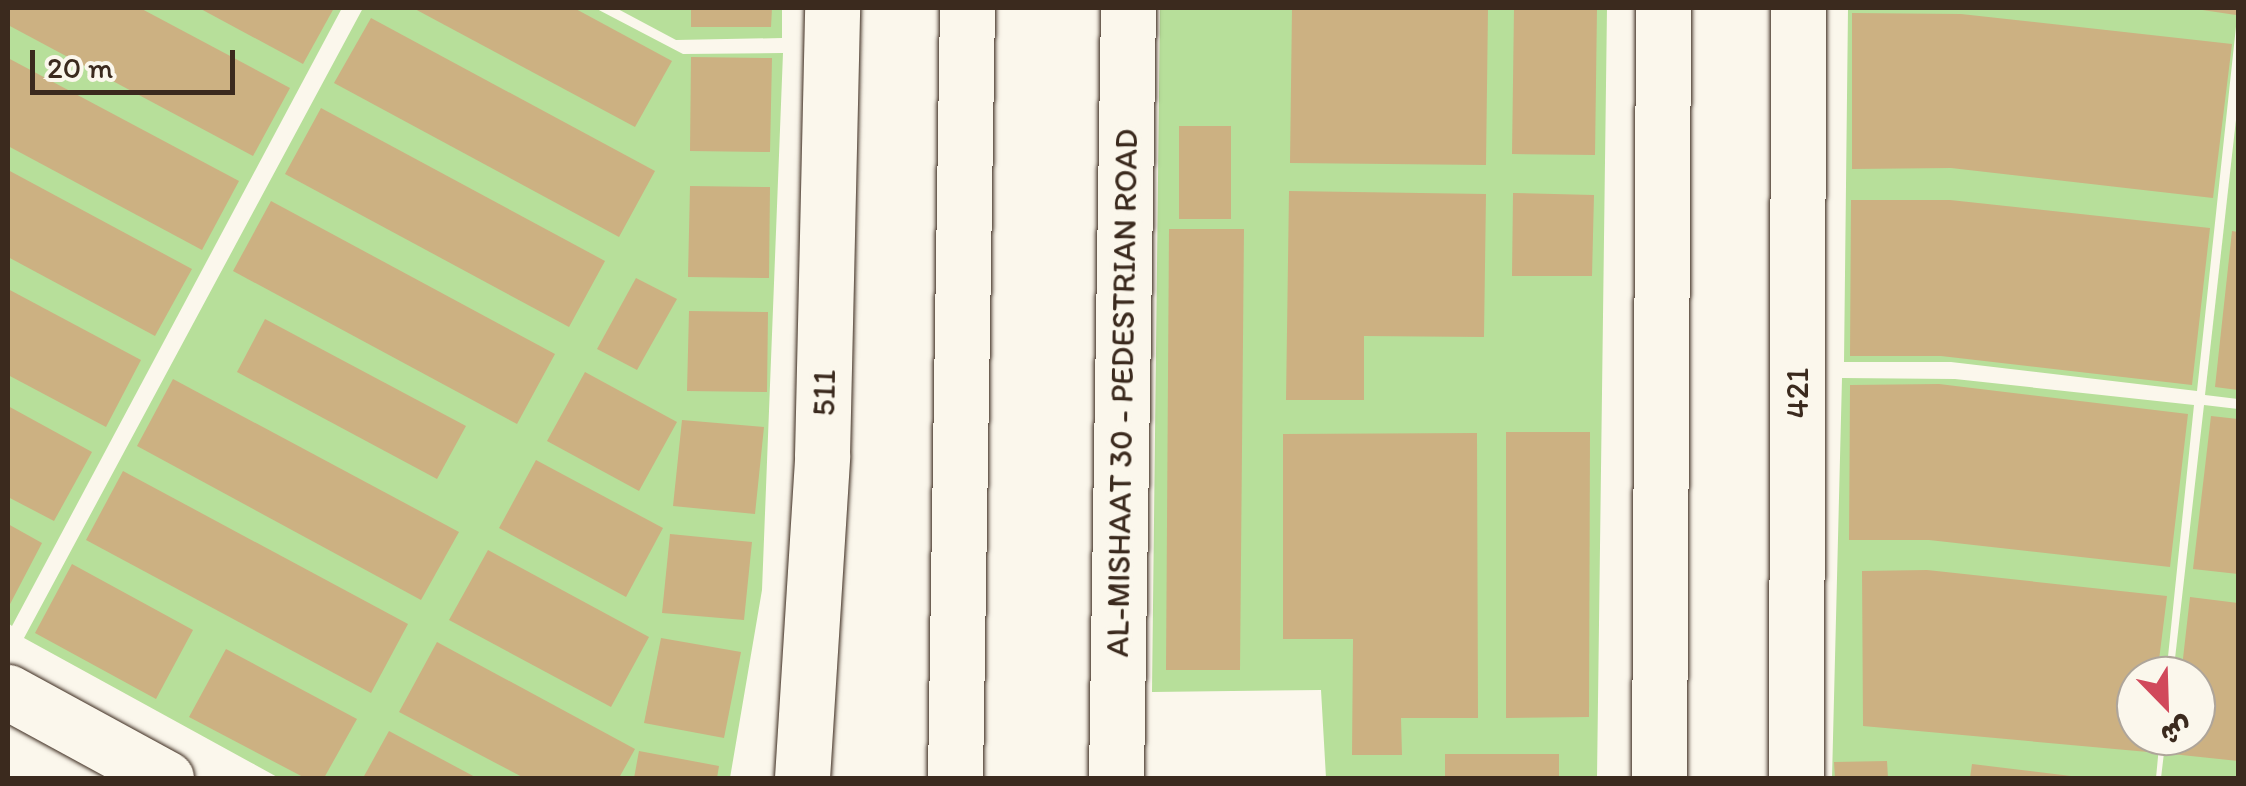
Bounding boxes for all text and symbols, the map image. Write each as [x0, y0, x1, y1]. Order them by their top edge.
scale bar [35, 30, 240, 92]
text: 20 m [47, 49, 113, 86]
street label: AL-MISHAAT 30 - PEDESTRIAN ROAD [1098, 128, 1146, 658]
street label: 421 [1778, 368, 1816, 418]
street label: 511 [804, 369, 844, 417]
north arrow [2116, 656, 2216, 756]
text: ش [2156, 710, 2198, 753]

